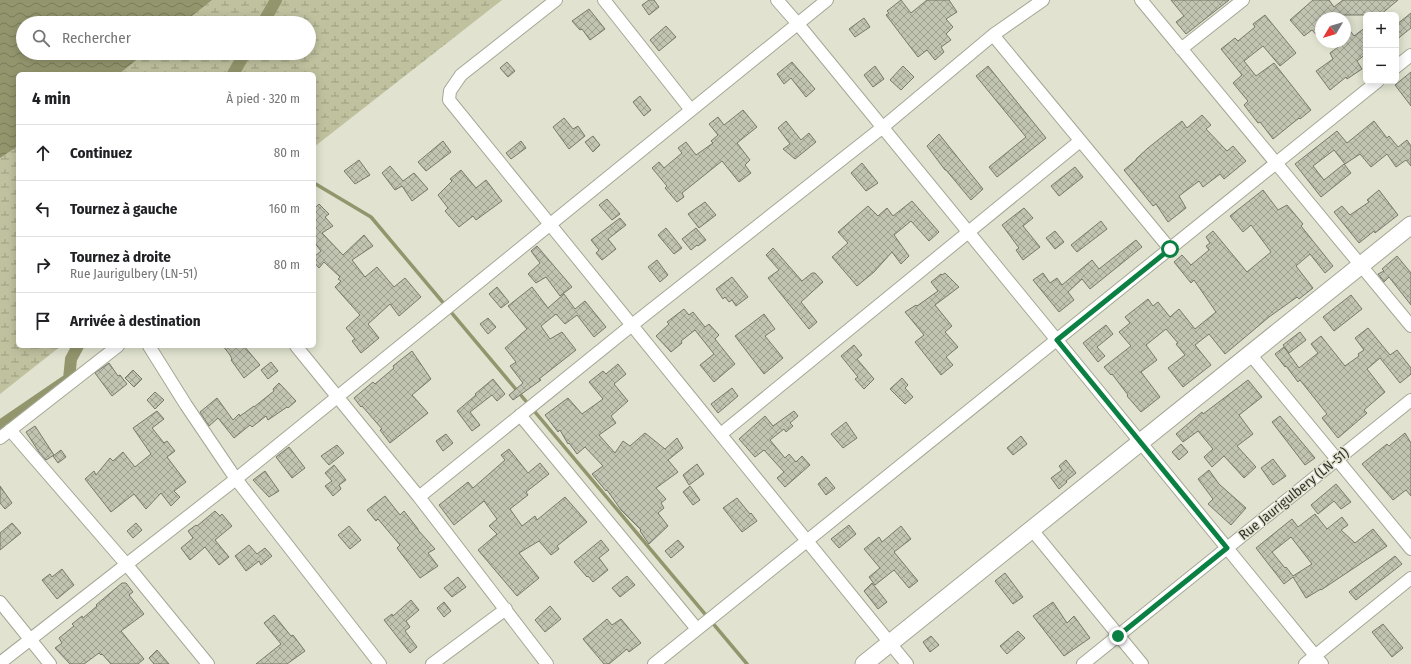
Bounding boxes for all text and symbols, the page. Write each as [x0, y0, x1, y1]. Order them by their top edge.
north arrow [1315, 12, 1351, 48]
map controls [1363, 12, 1399, 84]
button: + [1363, 12, 1399, 48]
search box [16, 16, 316, 60]
icon: search [30, 27, 52, 49]
text: Rechercher [62, 29, 131, 47]
button: − [1363, 48, 1399, 84]
text: 4 min [32, 88, 71, 109]
text: À pied · 320 m [226, 91, 300, 106]
icon: ahead [32, 142, 54, 164]
text: Continuez [70, 144, 132, 162]
text: 80 m [274, 145, 300, 160]
icon: left [32, 198, 54, 220]
text: Tournez à gauche [70, 200, 177, 218]
text: 160 m [269, 201, 300, 216]
route start [1161, 240, 1179, 258]
text: Tournez à droite [70, 248, 171, 266]
icon: right [32, 254, 54, 276]
text: 80 m [274, 257, 300, 272]
text: Rue Jaurigulbery (LN-51) [70, 266, 197, 281]
icon: arrive [32, 310, 54, 332]
text: Arrivée à destination [70, 312, 201, 330]
street label: Rue Jaurigulbery (LN-51) [1235, 444, 1353, 544]
route end [1109, 627, 1127, 645]

